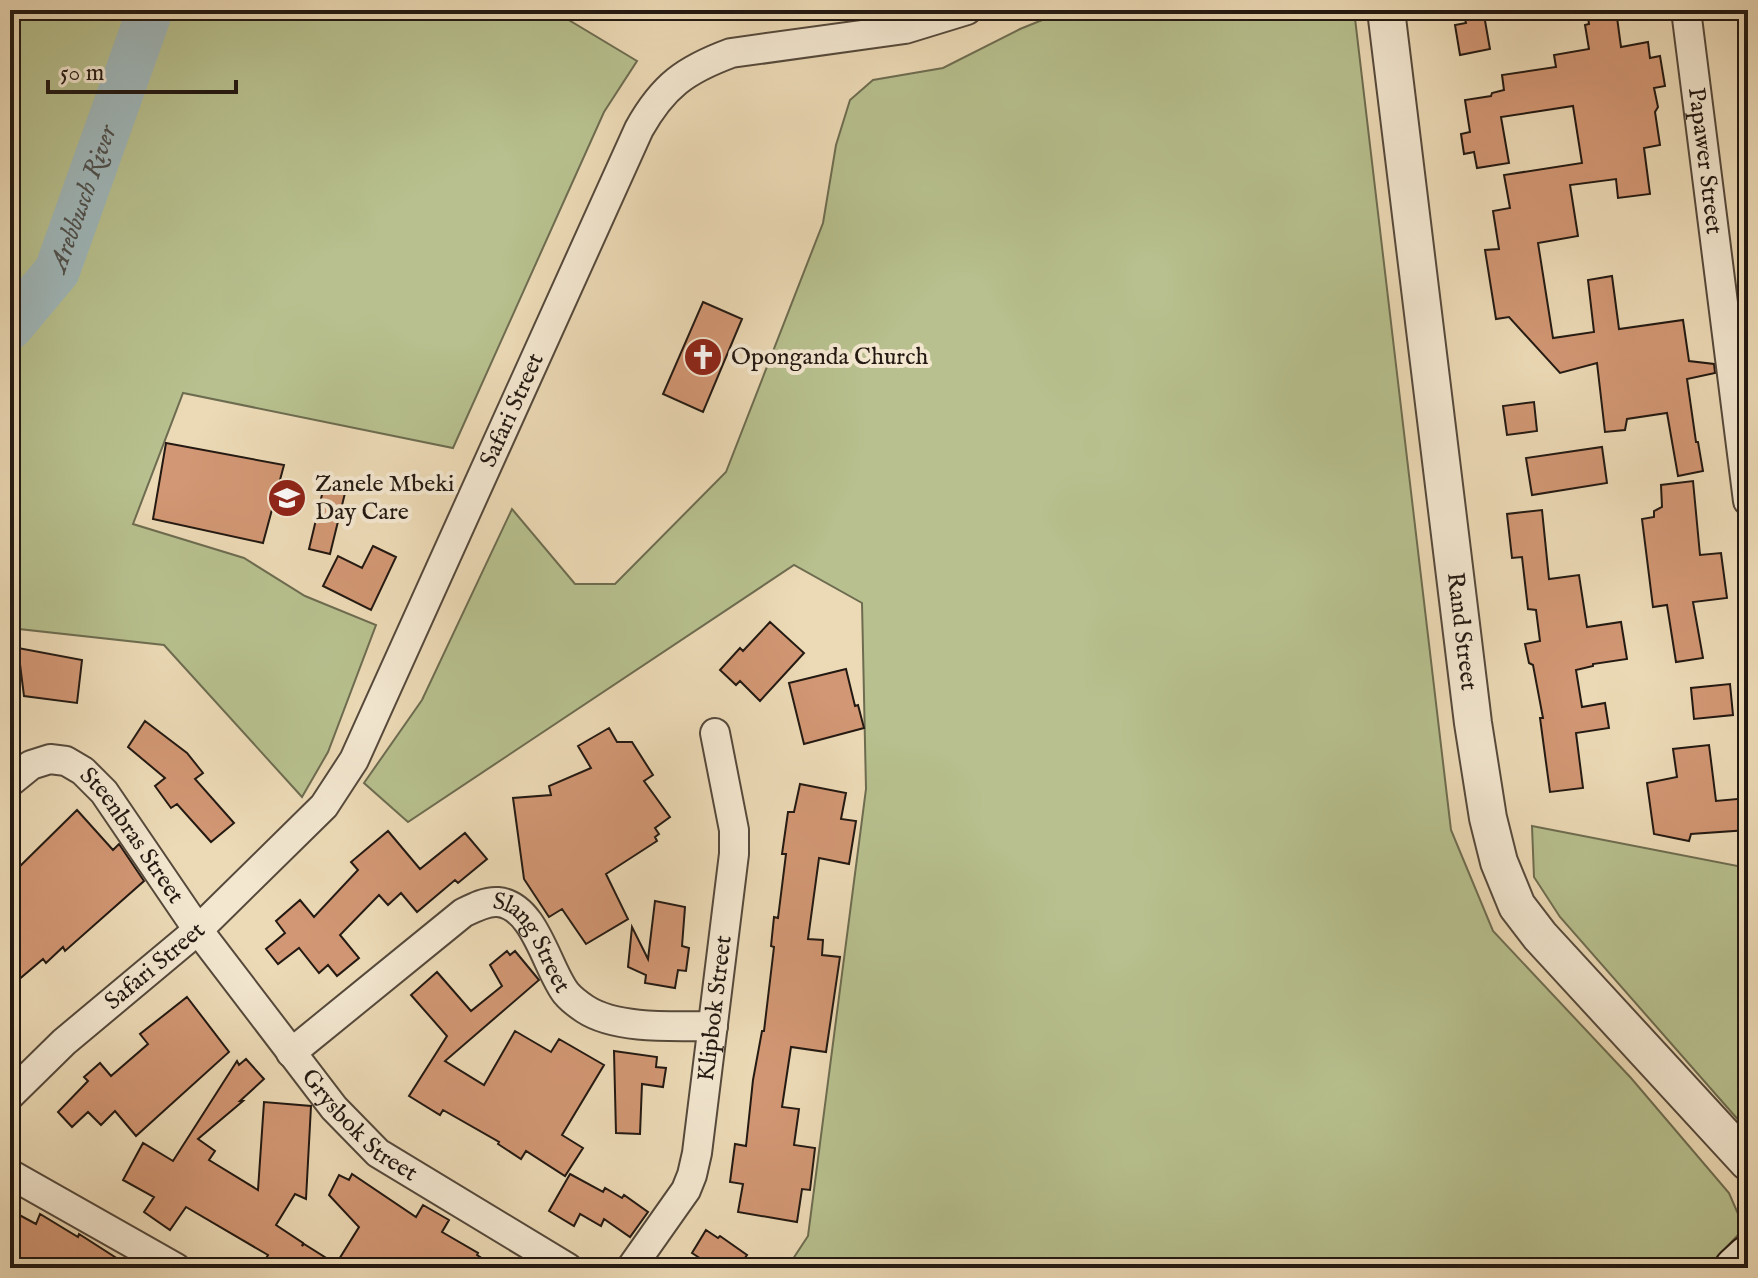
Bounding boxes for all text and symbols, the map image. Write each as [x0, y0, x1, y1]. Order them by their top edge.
scale bar [48, 44, 236, 94]
text: 50 m [60, 58, 104, 89]
street label: Papawer Street [1680, 86, 1730, 236]
water label: Arebbusch River [41, 120, 125, 279]
church icon: Oponganda Church [682, 336, 724, 378]
place label: Oponganda Church [731, 342, 928, 373]
street label: Safari Street [473, 348, 551, 472]
place label: Zanele Mbeki Day Care [315, 469, 454, 528]
school or university icon: Zanele Mbeki Day Care [266, 477, 308, 519]
street label: Rand Street [1439, 570, 1484, 692]
street label: Steenbras Street [73, 761, 191, 910]
street label: Slang Street [491, 886, 577, 999]
street label: Safari Street [98, 916, 212, 1017]
street label: Klipbok Street [691, 934, 739, 1083]
street label: Grysbok Street [294, 1063, 423, 1189]

